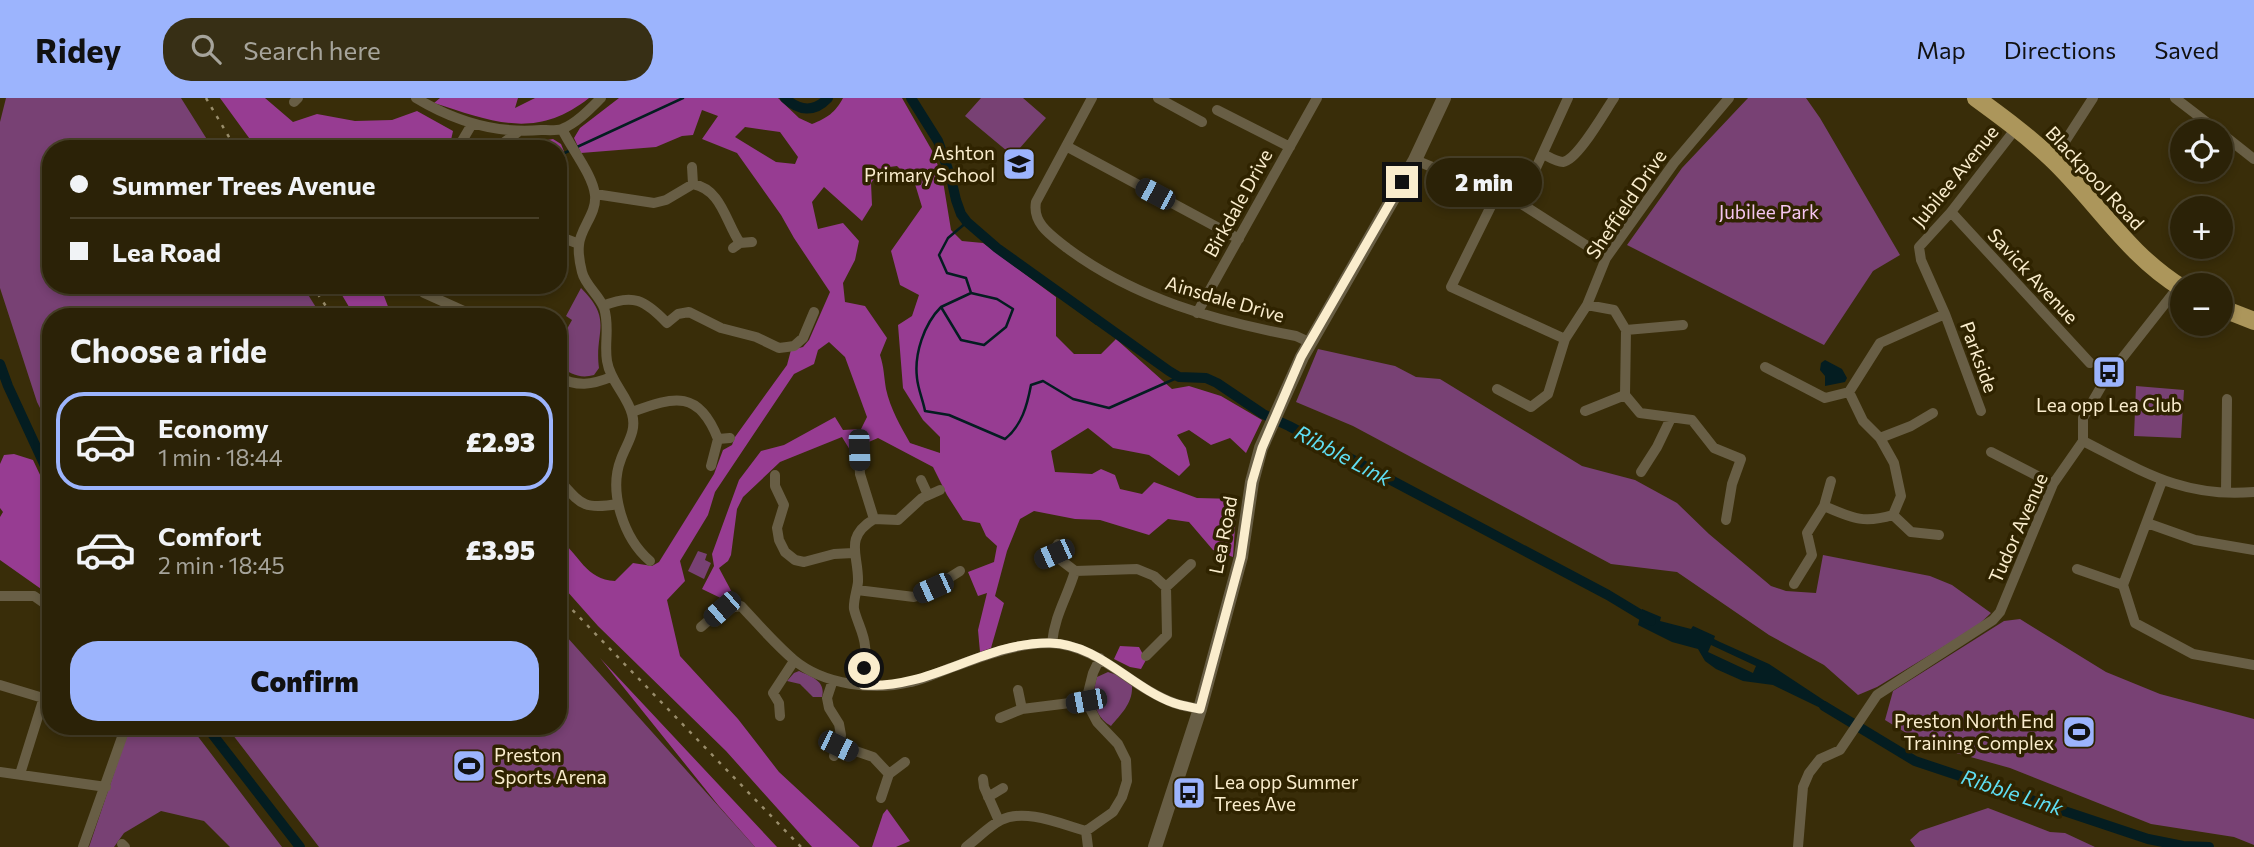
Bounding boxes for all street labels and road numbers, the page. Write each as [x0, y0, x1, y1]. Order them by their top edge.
street label: Jubilee Avenue [1907, 120, 2003, 231]
street label: Blackpool Road [2041, 121, 2149, 234]
street label: Birkdale Drive [1198, 145, 1277, 261]
street label: Sheffield Drive [1581, 145, 1671, 263]
street label: Savick Avenue [1983, 223, 2083, 328]
street label: Ainsdale Drive [1163, 271, 1287, 327]
street label: Parkside [1956, 318, 2003, 396]
street label: Tudor Avenue [1983, 469, 2052, 586]
street label: Lea Road [1204, 494, 1241, 576]

